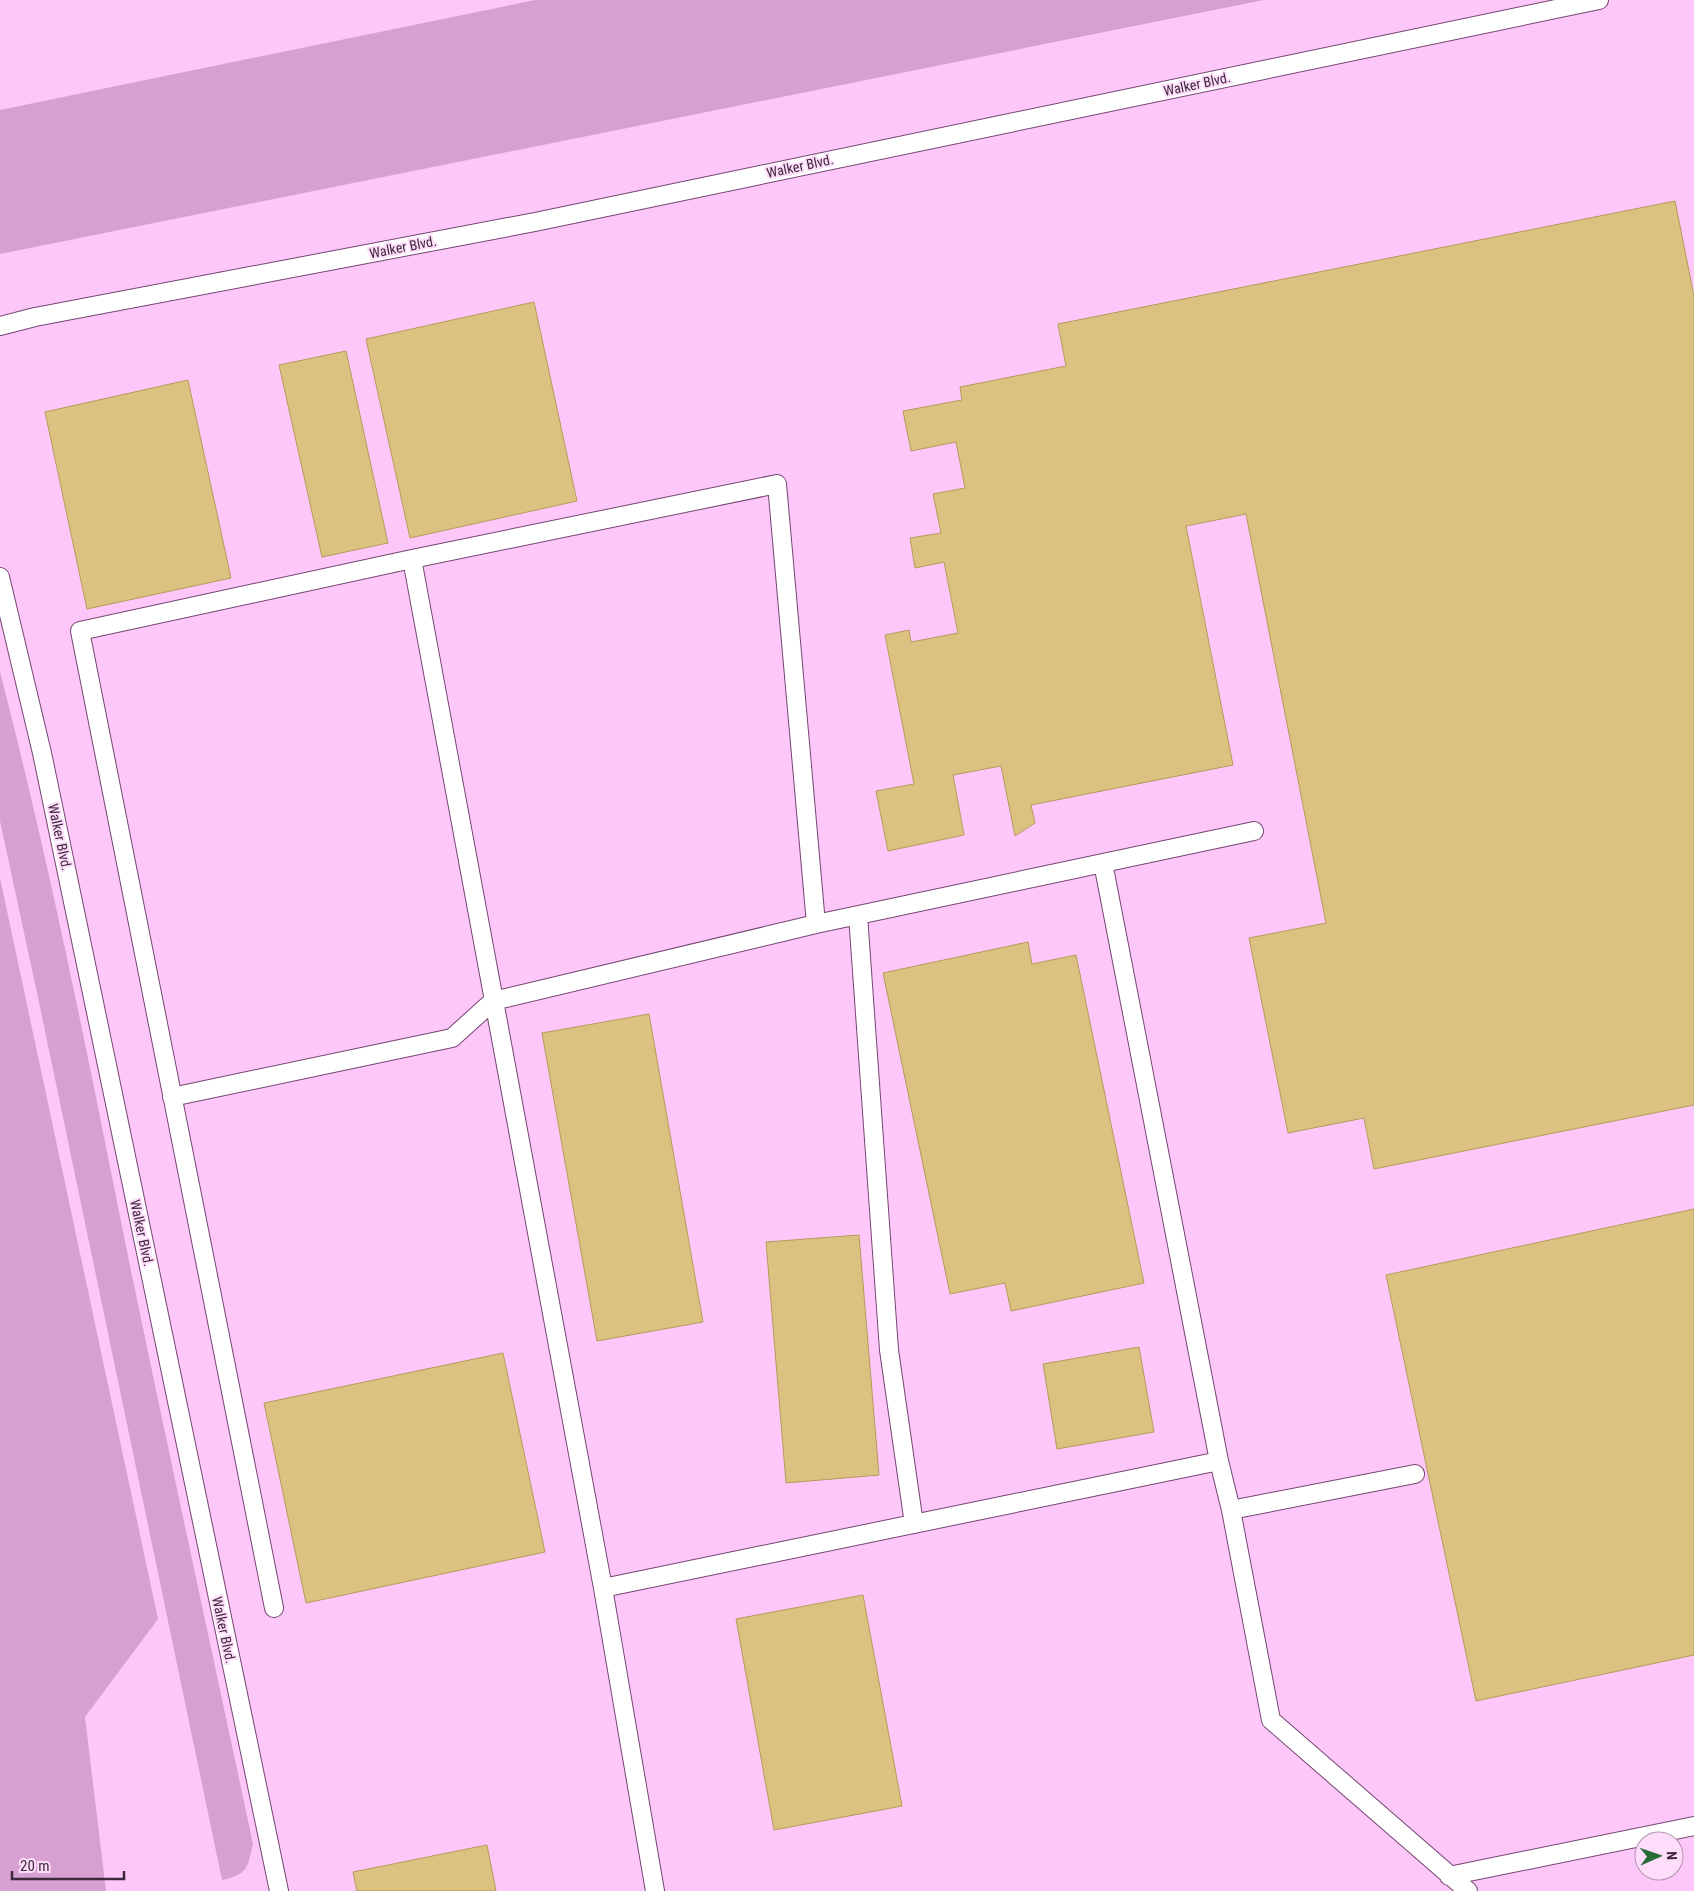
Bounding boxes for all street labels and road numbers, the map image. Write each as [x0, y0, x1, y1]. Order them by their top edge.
street label: Walker Blvd. [1162, 69, 1232, 99]
street label: Walker Blvd. [765, 151, 835, 181]
street label: Walker Blvd. [368, 233, 438, 261]
street label: Walker Blvd. [45, 802, 75, 872]
street label: Walker Blvd. [127, 1198, 157, 1268]
street label: Walker Blvd. [209, 1595, 239, 1665]

